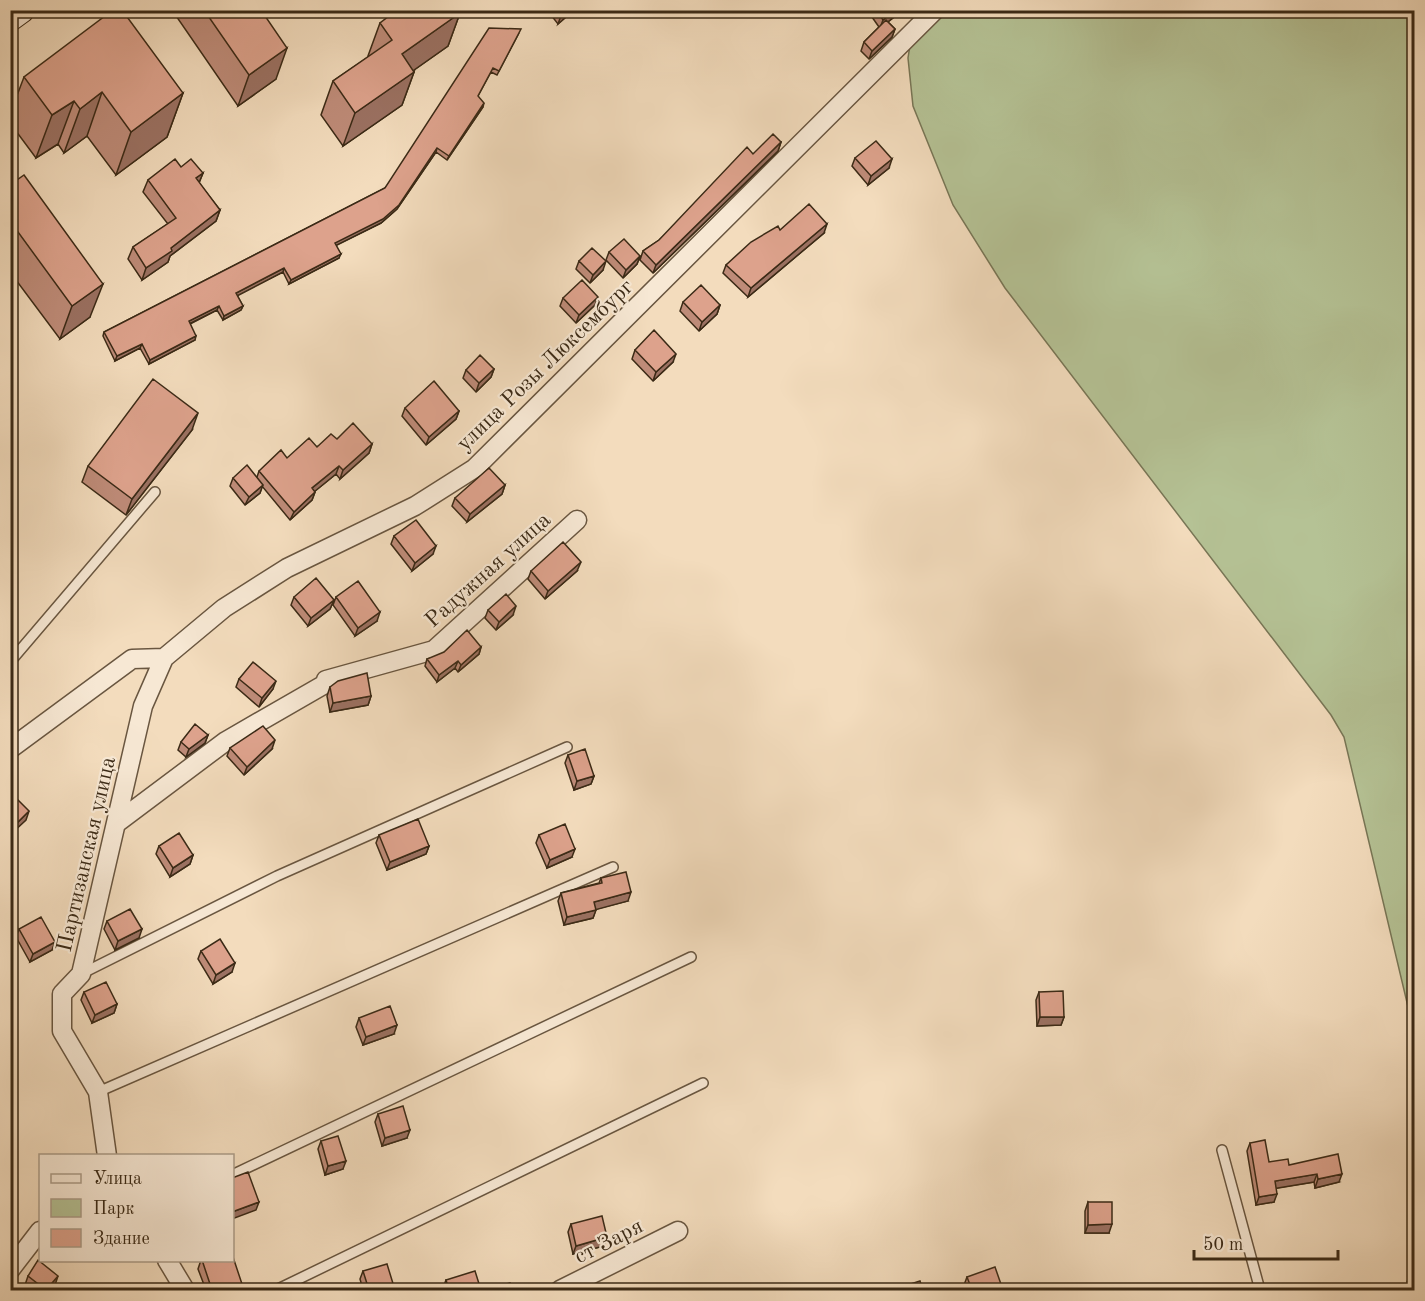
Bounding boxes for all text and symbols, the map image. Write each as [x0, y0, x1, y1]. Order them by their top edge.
street label: улица Розы Люксембург [453, 276, 638, 455]
street label: Радужная улица [421, 509, 555, 632]
street label: Партизанская улица [54, 755, 120, 954]
legend [39, 1154, 234, 1262]
text: Улица [93, 1170, 142, 1188]
text: Парк [93, 1200, 134, 1218]
street label: ст Заря [571, 1215, 647, 1268]
scale bar [1194, 1223, 1338, 1261]
text: Здание [93, 1230, 150, 1248]
text: 50 m [1203, 1236, 1243, 1254]

